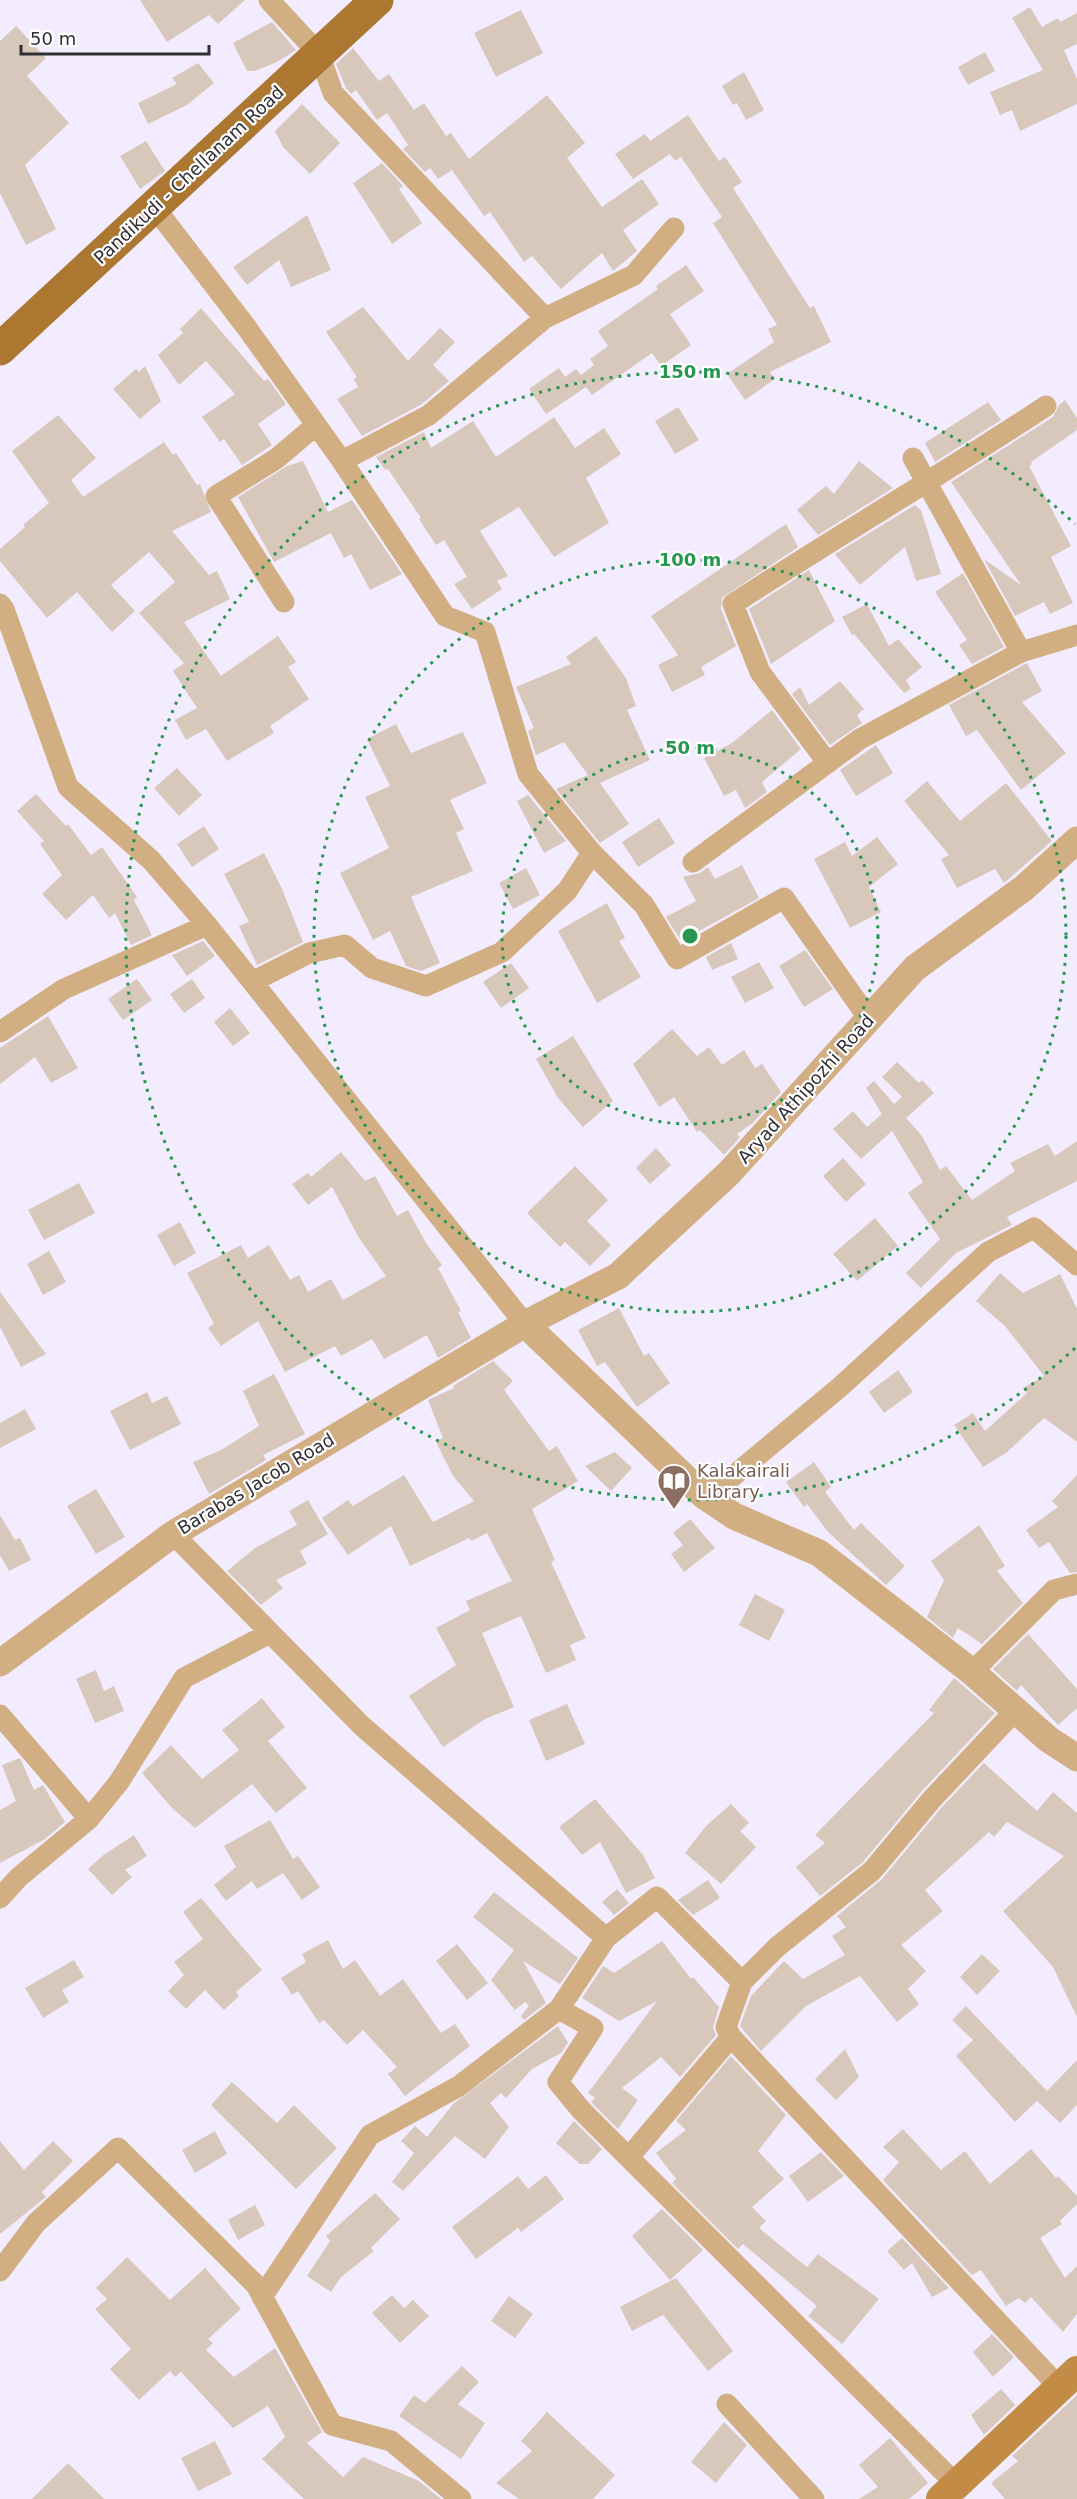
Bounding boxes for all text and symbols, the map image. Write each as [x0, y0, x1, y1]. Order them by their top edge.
scale bar [21, 18, 208, 56]
text: 50 m [30, 28, 76, 49]
street label: Pandikudi - Chellanam Road [90, 81, 288, 268]
text: 150 m [659, 361, 721, 382]
text: 100 m [659, 549, 721, 570]
text: 50 m [665, 737, 715, 758]
centre of rings [680, 926, 700, 946]
street label: Aryad Athipozhi Road [733, 1010, 878, 1167]
street label: Barabas Jacob Road [174, 1428, 338, 1539]
place label: Kalakairali Library [697, 1460, 790, 1502]
library icon: Kalakairali Library [656, 1463, 692, 1510]

